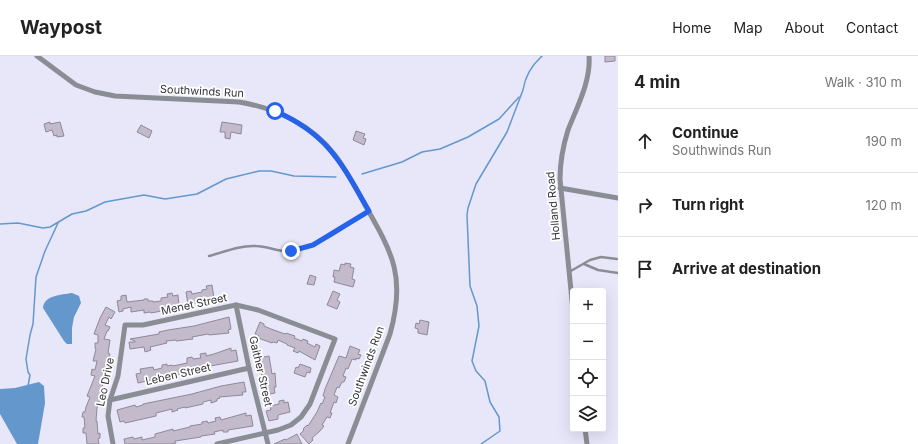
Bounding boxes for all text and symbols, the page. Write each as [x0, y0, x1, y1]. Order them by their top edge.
text: Waypost [20, 16, 102, 39]
text: Home [672, 19, 711, 36]
text: Map [733, 19, 763, 36]
text: About [785, 19, 824, 36]
text: Contact [846, 19, 898, 36]
text: 4 min [634, 72, 680, 92]
text: Walk · 310 m [825, 74, 902, 90]
street label: Southwinds Run [160, 82, 244, 100]
route start [266, 102, 284, 120]
text: Continue [672, 123, 739, 142]
icon: ahead [634, 130, 656, 152]
text: 190 m [865, 133, 902, 149]
text: Southwinds Run [672, 142, 771, 158]
street label: Holland Road [543, 171, 563, 241]
icon: right [634, 194, 656, 216]
text: Turn right [672, 195, 744, 214]
text: 120 m [866, 197, 902, 213]
route end [282, 242, 300, 260]
icon: arrive [634, 258, 656, 280]
text: Arrive at destination [672, 259, 821, 278]
map controls [570, 288, 606, 432]
button: + [570, 288, 606, 324]
street label: Menet Street [160, 290, 229, 318]
street label: Southwinds Run [345, 324, 387, 408]
button: − [570, 324, 606, 360]
street label: Gaither Street [246, 334, 276, 408]
street label: Leo Drive [93, 356, 117, 408]
street label: Leben Street [144, 360, 212, 388]
button: locate [570, 360, 606, 396]
button: layers [570, 396, 606, 432]

